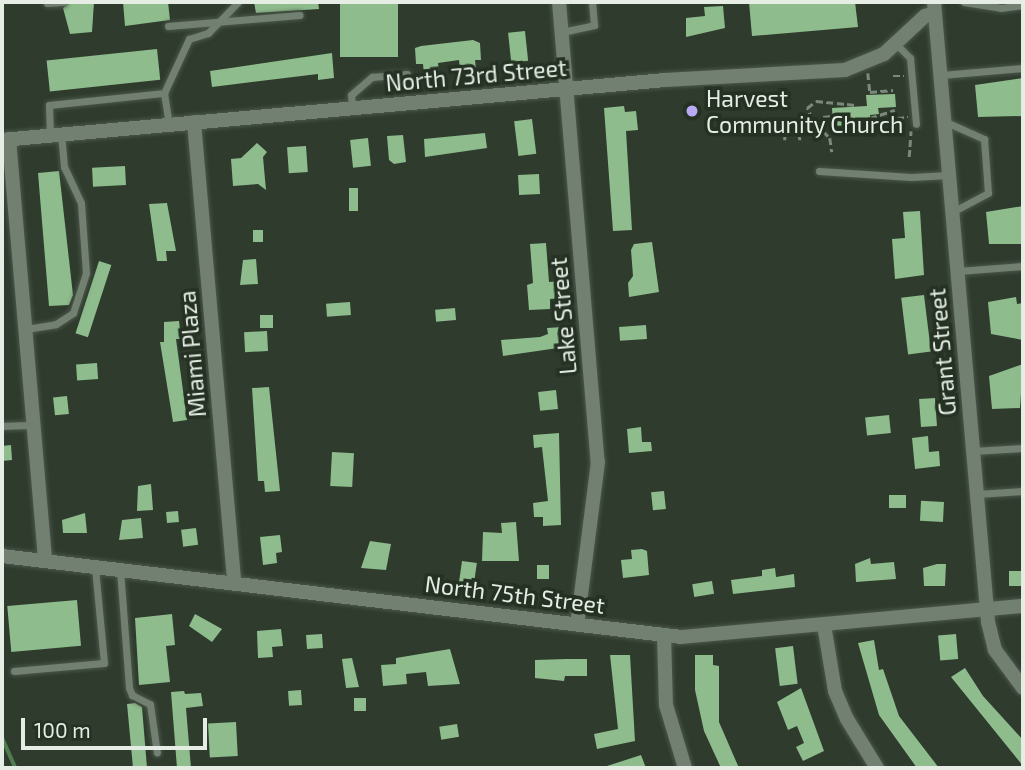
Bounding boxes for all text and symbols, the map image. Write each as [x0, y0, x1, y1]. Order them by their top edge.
street label: North 73rd Street [384, 53, 568, 97]
place label: Harvest Community Church [706, 84, 904, 138]
marker: Harvest Community Church [684, 103, 700, 119]
street label: Lake Street [544, 256, 582, 376]
street label: Grant Street [923, 287, 961, 417]
street label: Miami Plaza [173, 290, 211, 418]
street label: North 75th Street [423, 569, 607, 619]
scale bar [24, 704, 210, 748]
text: 100 m [34, 717, 91, 742]

